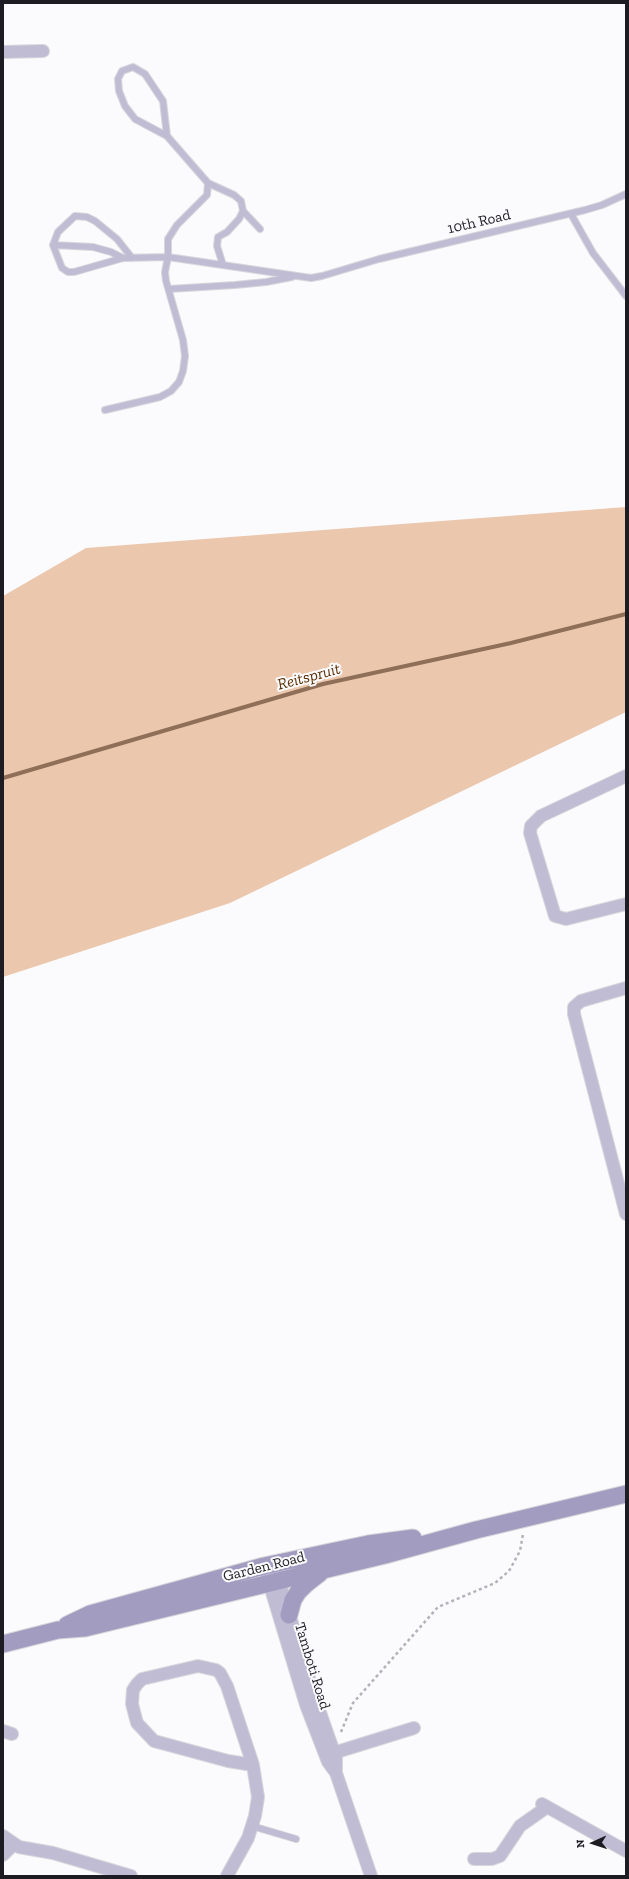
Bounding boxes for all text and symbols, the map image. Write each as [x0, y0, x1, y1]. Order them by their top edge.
street label: 10th Road [446, 206, 512, 238]
water label: Reitspruit [275, 659, 343, 695]
street label: Garden Road [221, 1548, 307, 1586]
street label: Tamboti Road [290, 1620, 334, 1712]
north arrow [573, 1823, 613, 1863]
text: N [574, 1839, 587, 1848]

